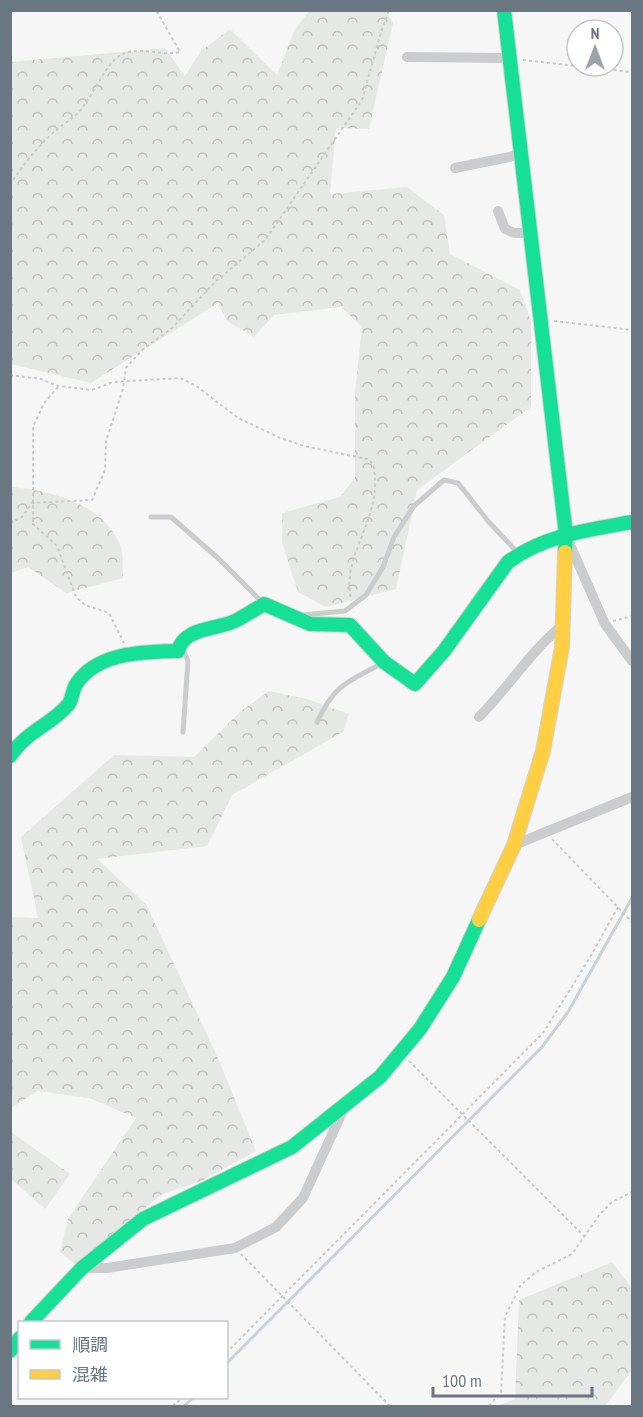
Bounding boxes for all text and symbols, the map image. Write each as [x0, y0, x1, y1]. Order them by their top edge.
north arrow [565, 18, 625, 78]
text: N [591, 23, 599, 43]
legend [18, 1321, 228, 1399]
text: 順調 [72, 1333, 108, 1356]
scale bar [433, 1360, 592, 1398]
text: 混雑 [72, 1363, 108, 1386]
text: 100 m [442, 1369, 482, 1392]

